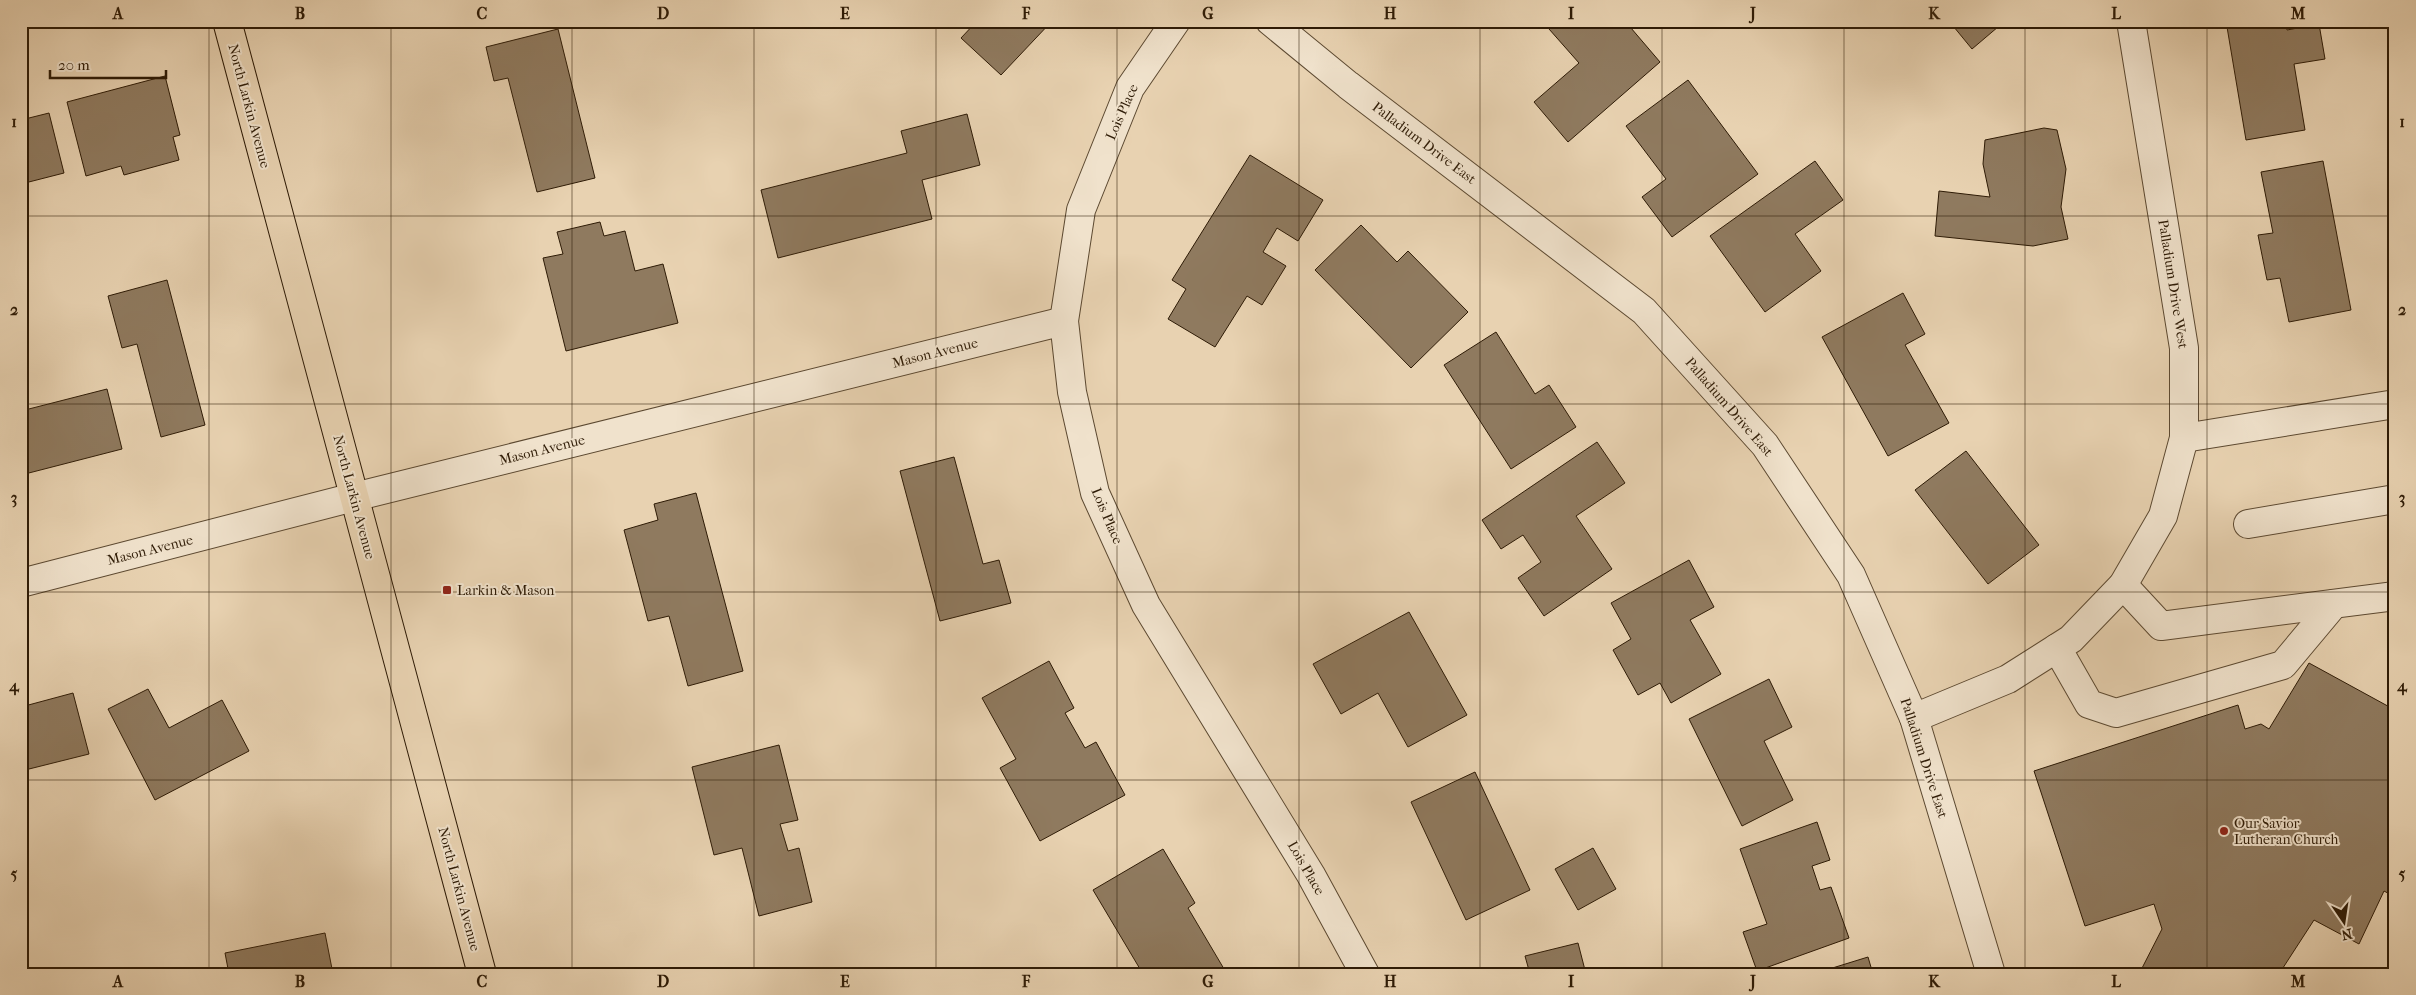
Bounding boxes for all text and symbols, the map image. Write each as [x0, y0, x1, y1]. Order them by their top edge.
text: A [112, 4, 124, 23]
text: B [295, 4, 305, 23]
text: C [477, 4, 488, 23]
text: D [657, 4, 669, 23]
text: E [840, 4, 850, 23]
text: F [1021, 4, 1031, 23]
text: G [1202, 4, 1214, 23]
text: H [1384, 4, 1397, 23]
text: I [1568, 4, 1575, 23]
text: J [1748, 4, 1756, 24]
text: K [1928, 4, 1941, 23]
text: L [2111, 4, 2121, 23]
text: M [2290, 4, 2306, 23]
street label: North Larkin Avenue [224, 42, 274, 170]
scale bar [50, 48, 166, 80]
text: 20 m [58, 56, 90, 74]
street label: Lois Place [1102, 81, 1142, 143]
street label: Palladium Drive East [1369, 98, 1479, 188]
text: 1 [11, 112, 17, 131]
text: 1 [2399, 112, 2405, 131]
street label: Palladium Drive West [2154, 218, 2192, 350]
text: 2 [10, 300, 18, 319]
text: 2 [2398, 300, 2406, 319]
street label: Mason Avenue [890, 334, 980, 372]
street label: Palladium Drive East [1681, 354, 1777, 460]
street label: Mason Avenue [497, 431, 587, 469]
street label: North Larkin Avenue [329, 433, 379, 561]
street label: Lois Place [1088, 485, 1127, 547]
text: 3 [11, 488, 17, 508]
text: 3 [2399, 488, 2405, 508]
street label: Mason Avenue [105, 531, 195, 569]
place label: Larkin & Mason [457, 582, 554, 599]
marker: Larkin & Mason [441, 584, 453, 596]
text: 4 [8, 676, 20, 696]
text: 4 [2396, 676, 2408, 696]
street label: Palladium Drive East [1897, 696, 1951, 820]
place label: Our Savior Lutheran Church [2234, 815, 2339, 848]
street label: North Larkin Avenue [434, 825, 484, 953]
marker: Our Savior Lutheran Church [2218, 825, 2230, 837]
street label: Lois Place [1284, 838, 1328, 898]
text: 5 [11, 864, 18, 883]
text: 5 [2399, 864, 2406, 883]
north arrow [2318, 898, 2368, 948]
text: N [2339, 925, 2354, 944]
text: A [112, 972, 124, 991]
text: B [295, 972, 305, 991]
text: C [477, 972, 488, 991]
text: D [657, 972, 669, 991]
text: E [840, 972, 850, 991]
text: F [1021, 972, 1031, 991]
text: G [1202, 972, 1214, 991]
text: H [1384, 972, 1397, 991]
text: I [1568, 972, 1575, 991]
text: J [1748, 972, 1756, 992]
text: K [1928, 972, 1941, 991]
text: L [2111, 972, 2121, 991]
text: M [2290, 972, 2306, 991]

